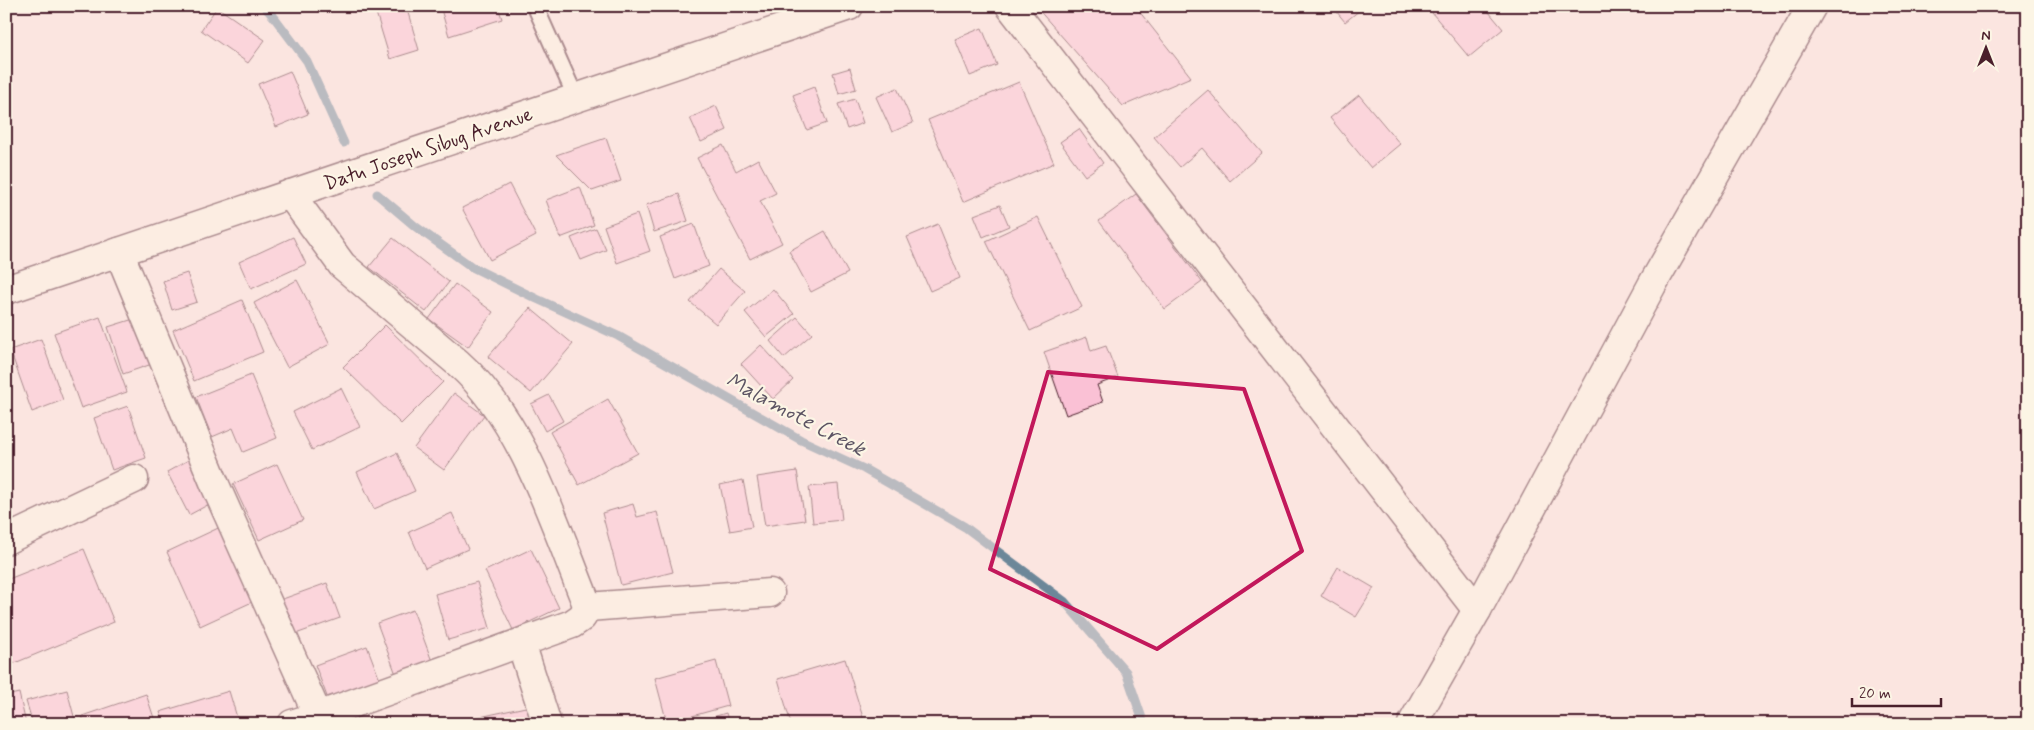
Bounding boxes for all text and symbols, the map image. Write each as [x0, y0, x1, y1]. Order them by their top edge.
north arrow [1962, 22, 2012, 72]
text: N [1981, 27, 1991, 45]
street label: Datu Joseph Sibug Avenue [320, 101, 537, 198]
water label: Malamote Creek [721, 366, 871, 464]
scale bar [1852, 675, 1940, 707]
text: 20 m [1859, 684, 1891, 704]

